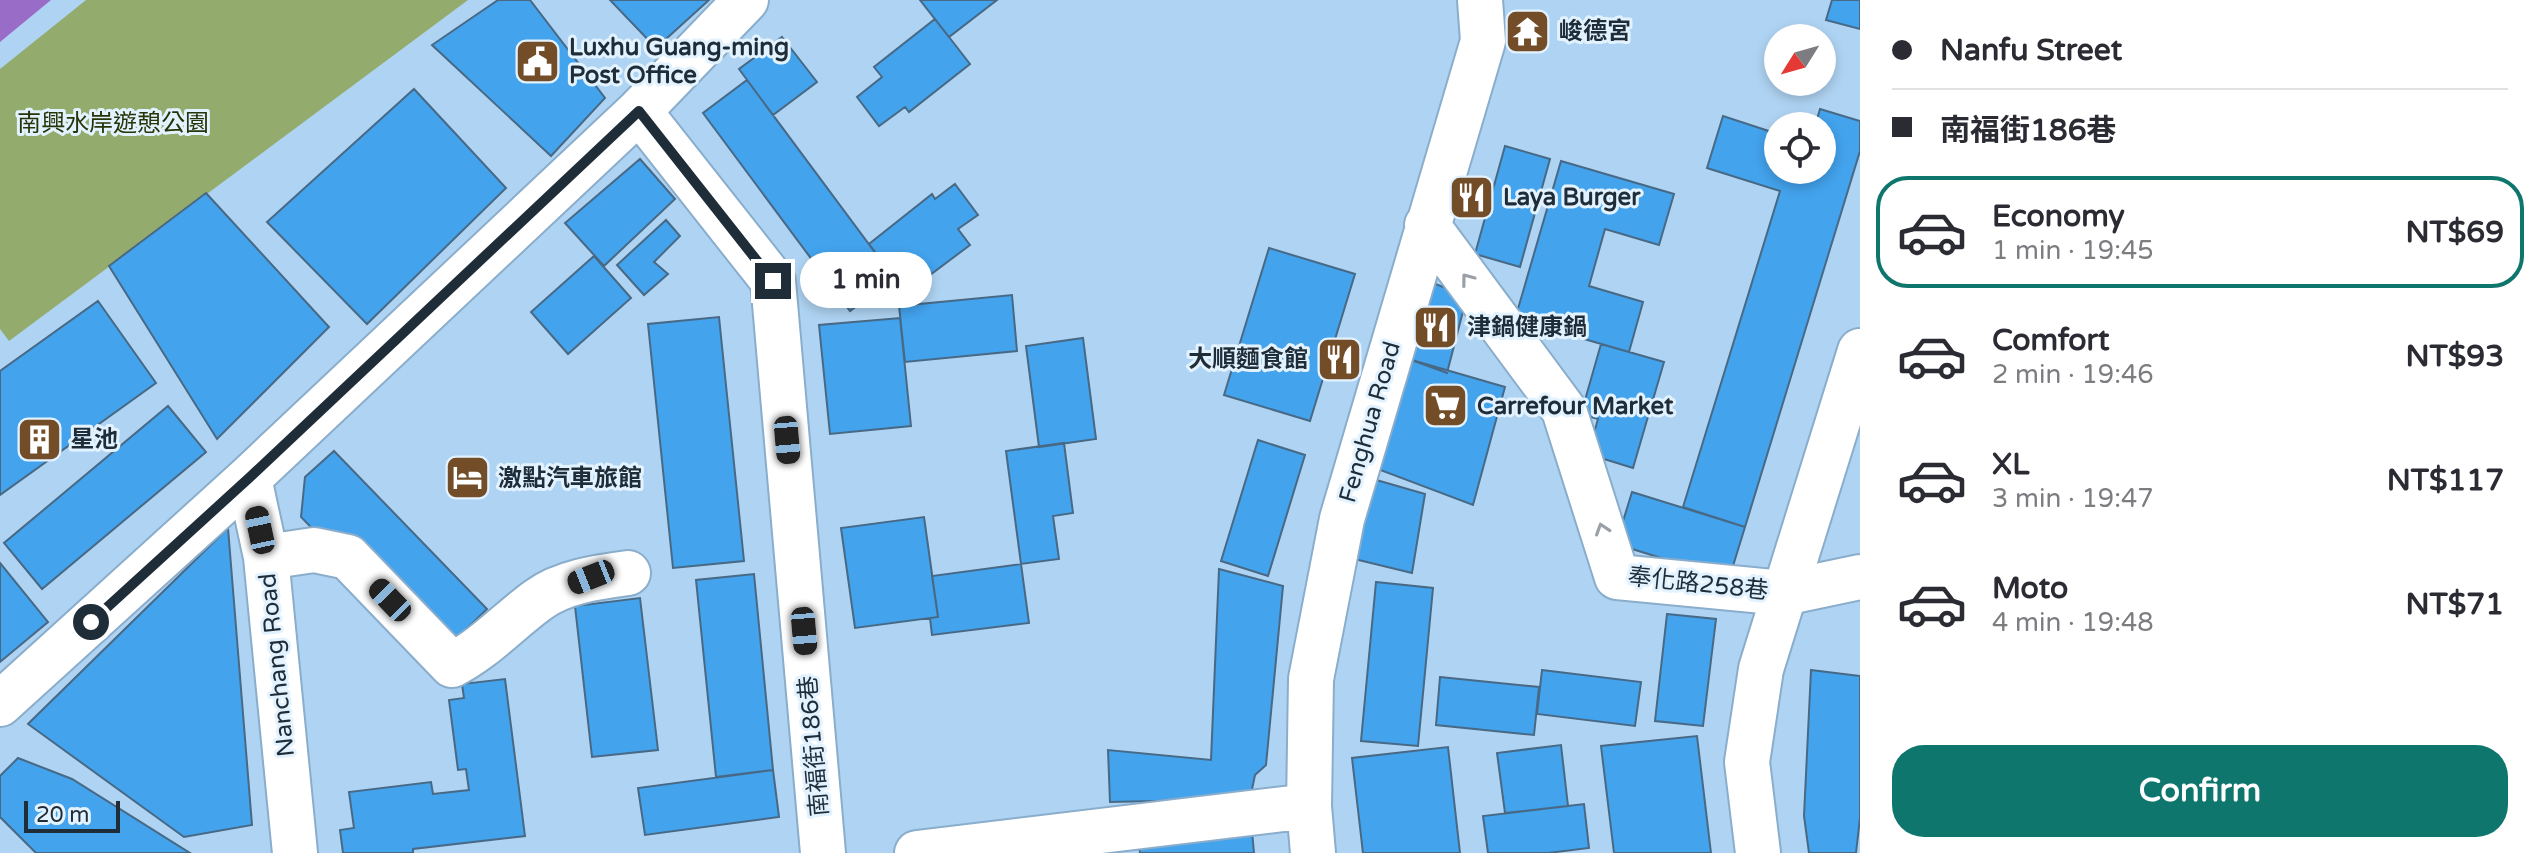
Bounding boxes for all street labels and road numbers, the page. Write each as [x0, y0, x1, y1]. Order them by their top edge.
street label: Fenghua Road [1333, 338, 1407, 506]
street label: 奉化路258巷 [1626, 562, 1770, 606]
street label: Nanchang Road [253, 572, 301, 758]
street label: 南福街186巷 [793, 674, 835, 818]

